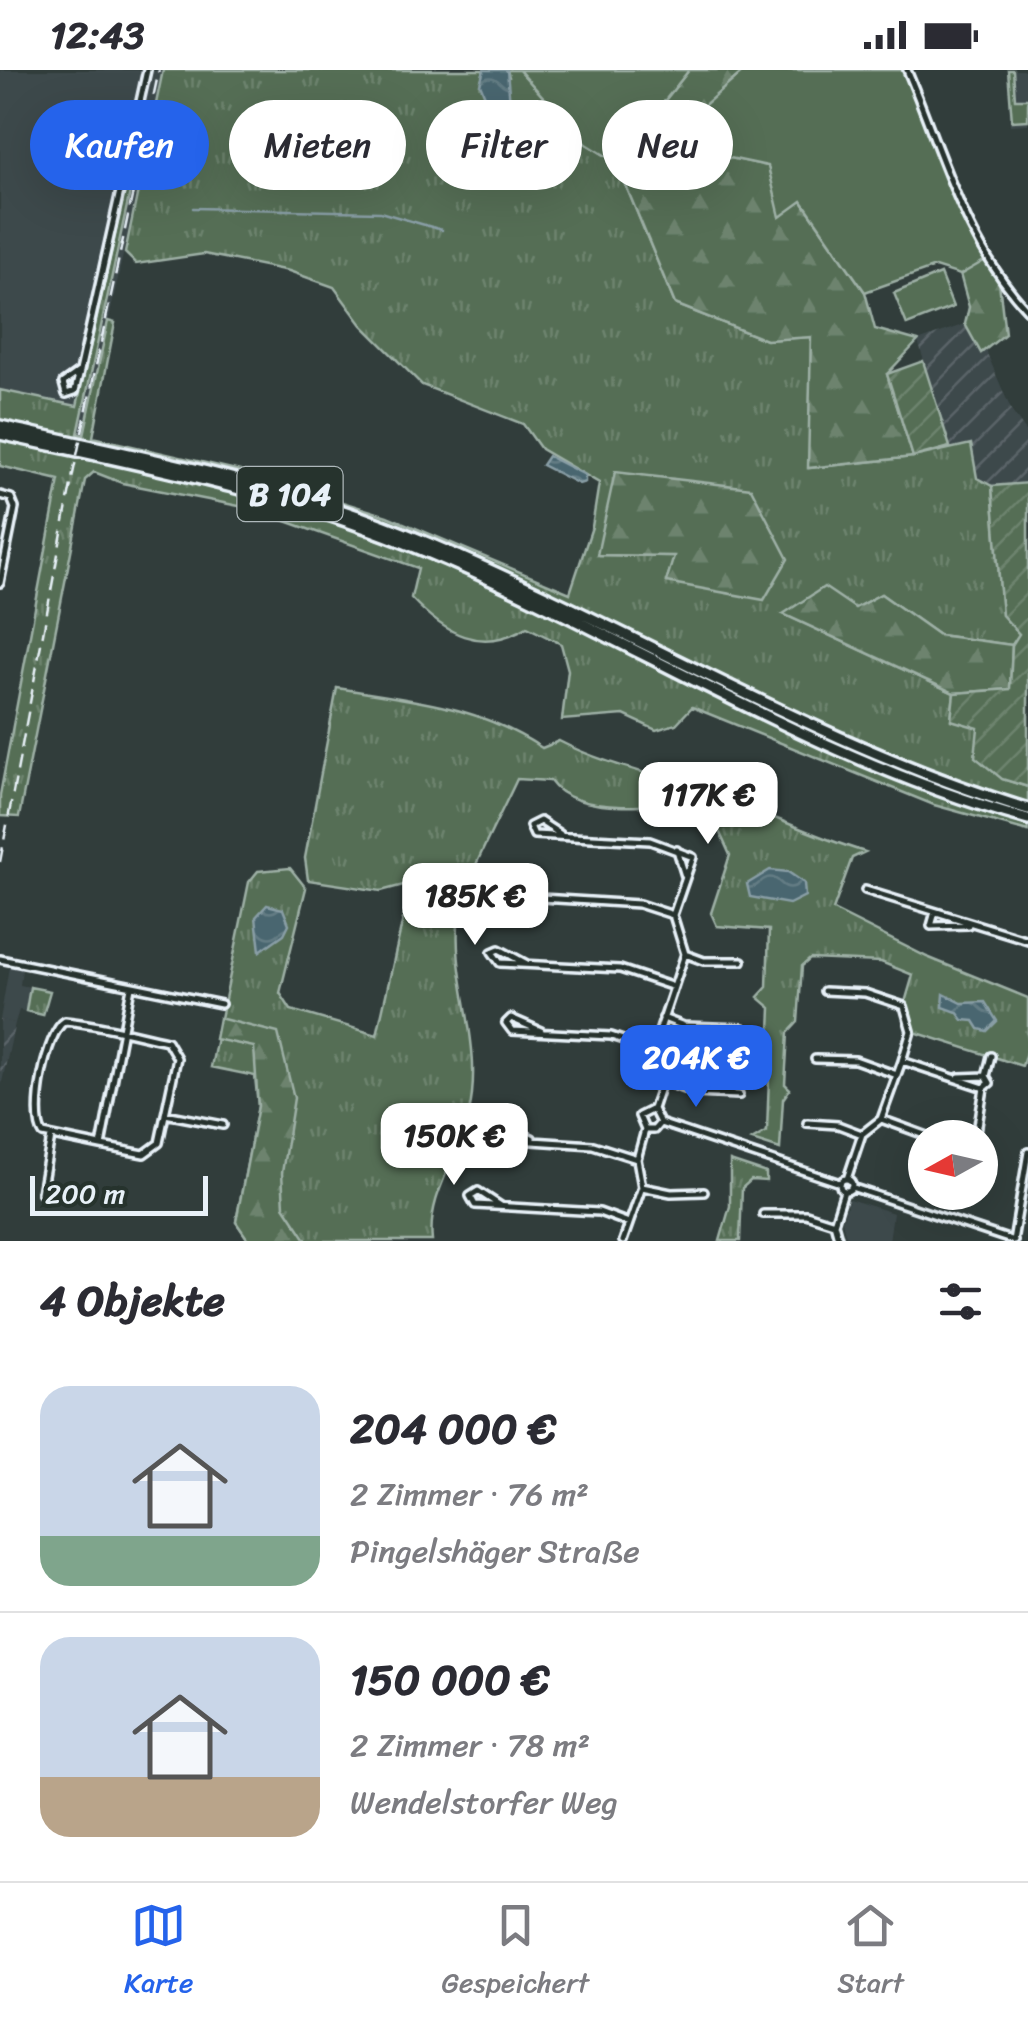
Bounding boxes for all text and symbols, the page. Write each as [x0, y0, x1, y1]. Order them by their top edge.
text: 12:43 [50, 2, 144, 69]
chip: Kaufen [30, 100, 209, 190]
chip: Mieten [229, 100, 406, 190]
chip: Filter [426, 100, 582, 190]
chip: Neu [602, 100, 733, 190]
road number: B 104 [238, 467, 342, 521]
pin: 117K € [627, 762, 789, 847]
text: 117K € [661, 766, 755, 823]
pin: 185K € [394, 863, 556, 948]
text: 185K € [424, 867, 526, 924]
pin: 204K € [615, 1025, 777, 1110]
text: 204K € [642, 1029, 750, 1086]
pin: 150K € [373, 1103, 535, 1188]
text: 150K € [403, 1107, 505, 1164]
north arrow [908, 1120, 998, 1210]
map controls [908, 1120, 998, 1210]
text: 200 m [45, 1169, 125, 1218]
scale bar [30, 1171, 208, 1216]
text: 4 Objekte [40, 1264, 225, 1338]
icon: filters [933, 1274, 988, 1329]
text: 204 000 € [350, 1392, 556, 1466]
icon: home [120, 1426, 240, 1546]
text: 2 Zimmer · 76 m² [350, 1466, 589, 1523]
text: Pingelshäger Straße [350, 1523, 640, 1580]
text: 150 000 € [350, 1643, 550, 1717]
icon: home [120, 1677, 240, 1797]
text: 2 Zimmer · 78 m² [350, 1717, 590, 1774]
text: Wendelstorfer Weg [350, 1774, 618, 1831]
tab: Karte [124, 1898, 193, 2007]
tab: Gespeichert [442, 1898, 589, 2007]
tab: Start [837, 1898, 904, 2007]

